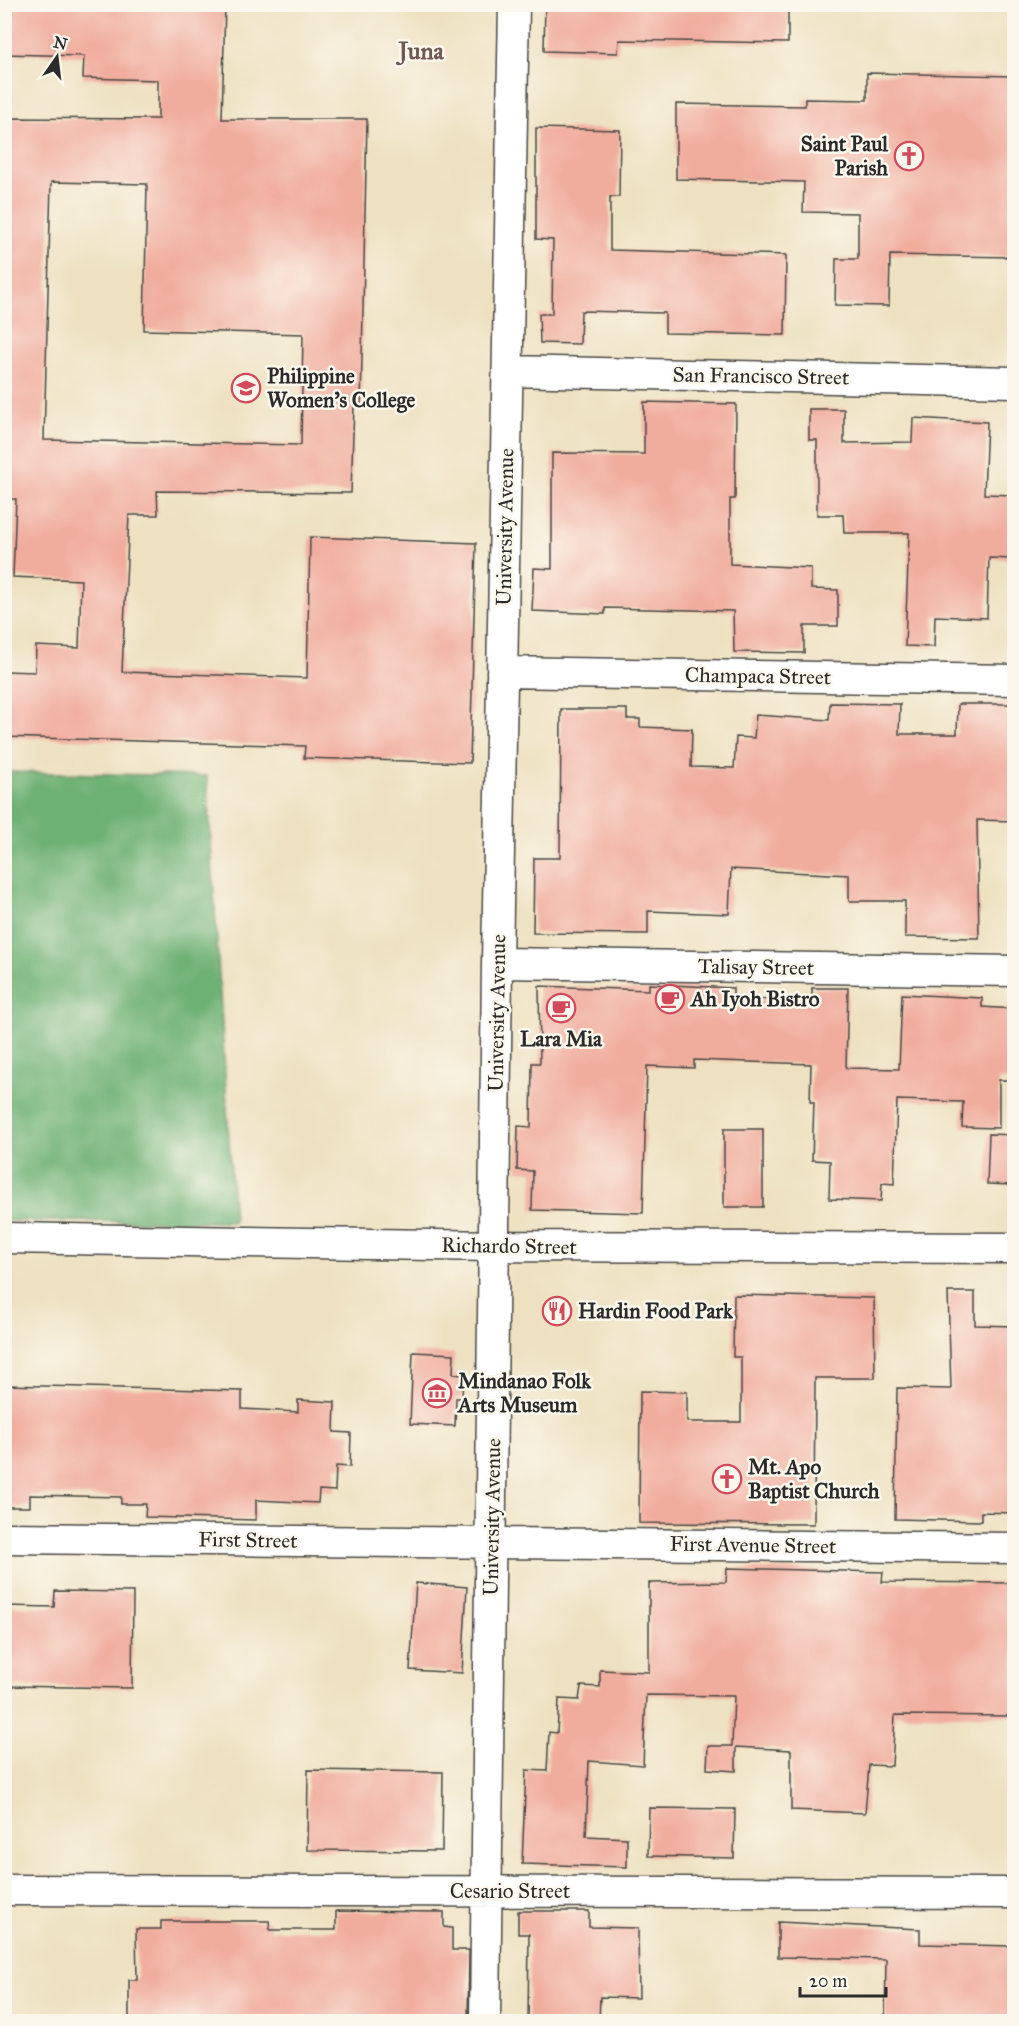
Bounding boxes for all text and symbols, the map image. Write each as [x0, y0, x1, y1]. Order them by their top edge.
north arrow [27, 27, 87, 87]
text: N [52, 32, 70, 54]
district label: Juna [395, 36, 444, 66]
place label: Saint Paul Parish [801, 131, 889, 181]
church icon: Saint Paul Parish [893, 140, 925, 172]
street label: San Francisco Street [672, 361, 850, 391]
place label: Philippine Women's College [267, 363, 415, 413]
school or university icon: Philippine Women's College [230, 372, 262, 404]
street label: University Avenue [491, 448, 519, 606]
street label: Champaca Street [685, 662, 832, 690]
street label: University Avenue [483, 934, 511, 1092]
street label: Talisay Street [698, 953, 815, 981]
cafe icon: Ah Iyoh Bistro [654, 983, 686, 1015]
place label: Ah Iyoh Bistro [689, 986, 820, 1012]
cafe icon: Lara Mia [545, 992, 577, 1024]
place label: Lara Mia [520, 1026, 603, 1052]
street label: Richardo Street [441, 1232, 578, 1260]
restaurant icon: Hardin Food Park [541, 1295, 573, 1327]
place label: Hardin Food Park [578, 1298, 734, 1324]
place label: Mindanao Folk Arts Museum [456, 1368, 592, 1418]
museum icon: Mindanao Folk Arts Museum [421, 1377, 453, 1409]
street label: University Avenue [478, 1438, 506, 1596]
place label: Mt. Apo Baptist Church [748, 1454, 880, 1504]
church icon: Mt. Apo Baptist Church [711, 1463, 743, 1495]
street label: First Street [198, 1526, 298, 1554]
street label: First Avenue Street [669, 1531, 837, 1559]
street label: Cesario Street [450, 1878, 571, 1904]
scale bar [800, 1960, 886, 1998]
text: 20 m [809, 1970, 847, 1992]

